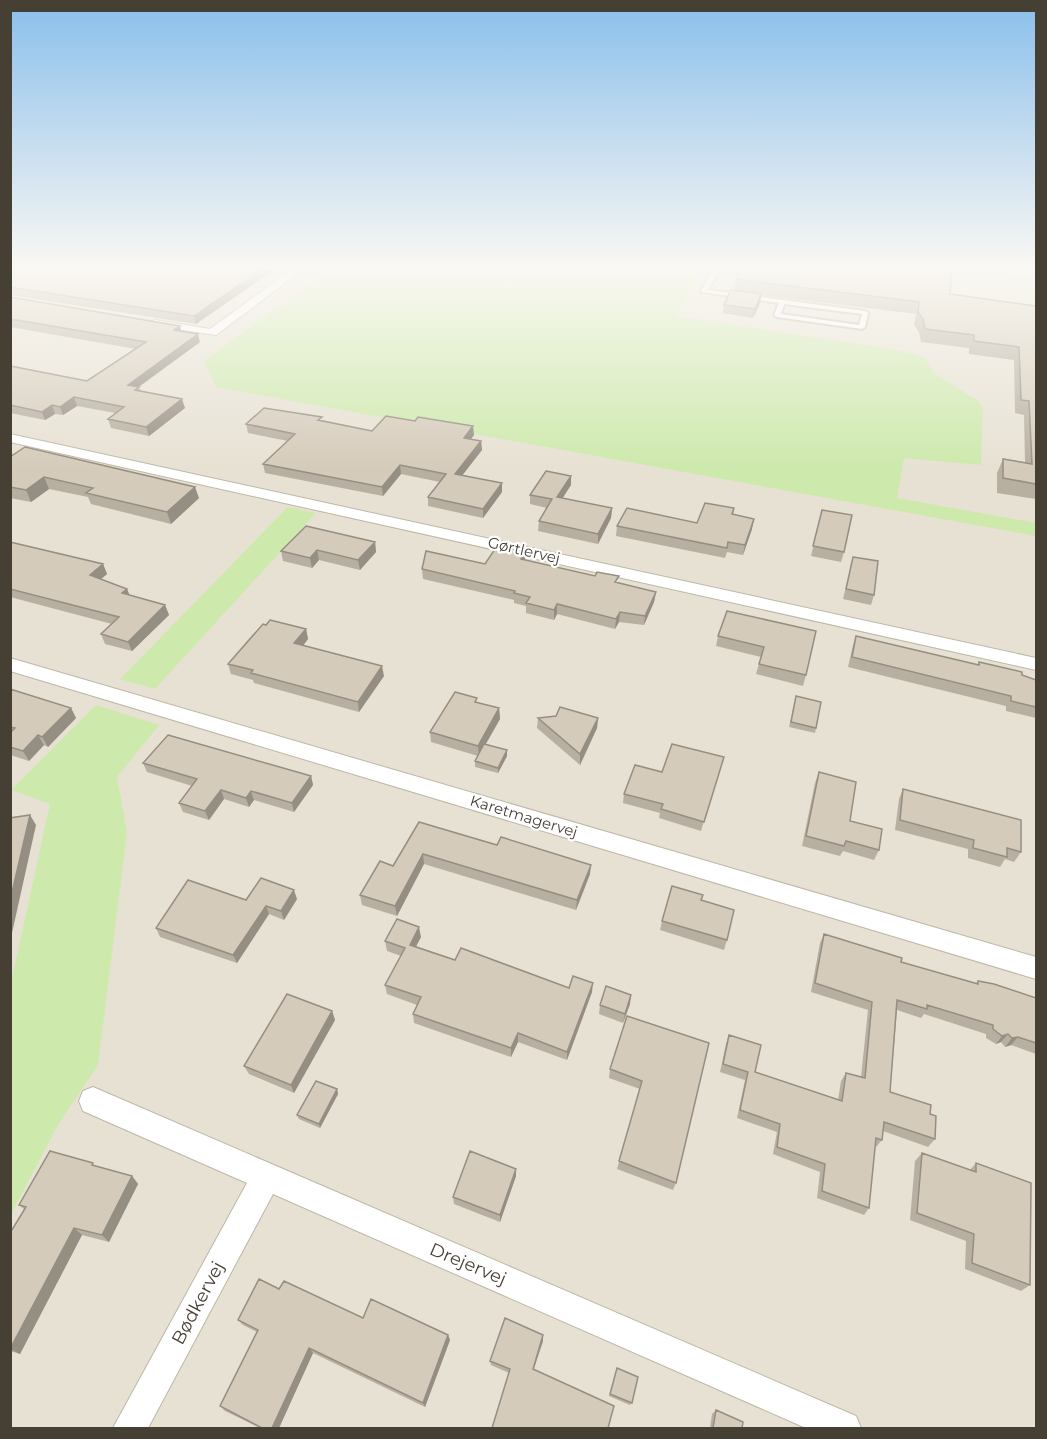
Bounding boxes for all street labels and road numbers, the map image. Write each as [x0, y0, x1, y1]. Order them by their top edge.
street label: Gørtlervej [486, 532, 562, 568]
street label: Karetmagervej [468, 791, 580, 841]
street label: Drejervej [426, 1238, 510, 1290]
street label: Bødkervej [167, 1258, 229, 1348]

